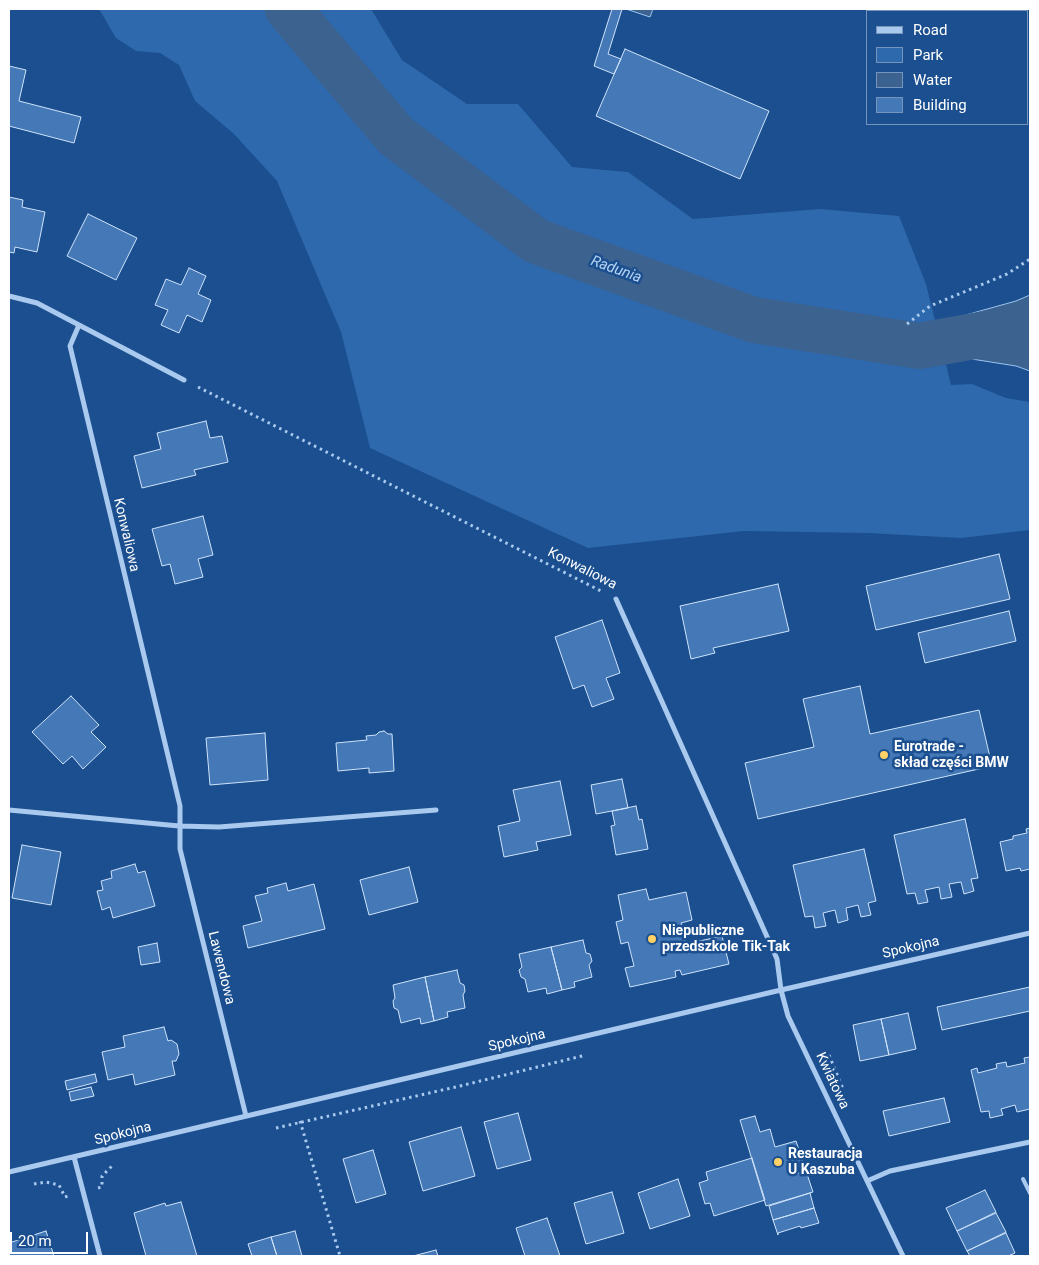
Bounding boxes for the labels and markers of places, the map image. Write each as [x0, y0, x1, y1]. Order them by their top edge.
place label: Eurotrade - skład części BMW [894, 739, 1009, 772]
marker: Eurotrade - skład części BMW [878, 749, 890, 761]
place label: Niepubliczne przedszkole Tik-Tak [662, 923, 790, 956]
marker: Niepubliczne przedszkole Tik-Tak [646, 933, 658, 945]
place label: Restauracja U Kaszuba [788, 1146, 863, 1178]
marker: Restauracja U Kaszuba [772, 1156, 784, 1168]

